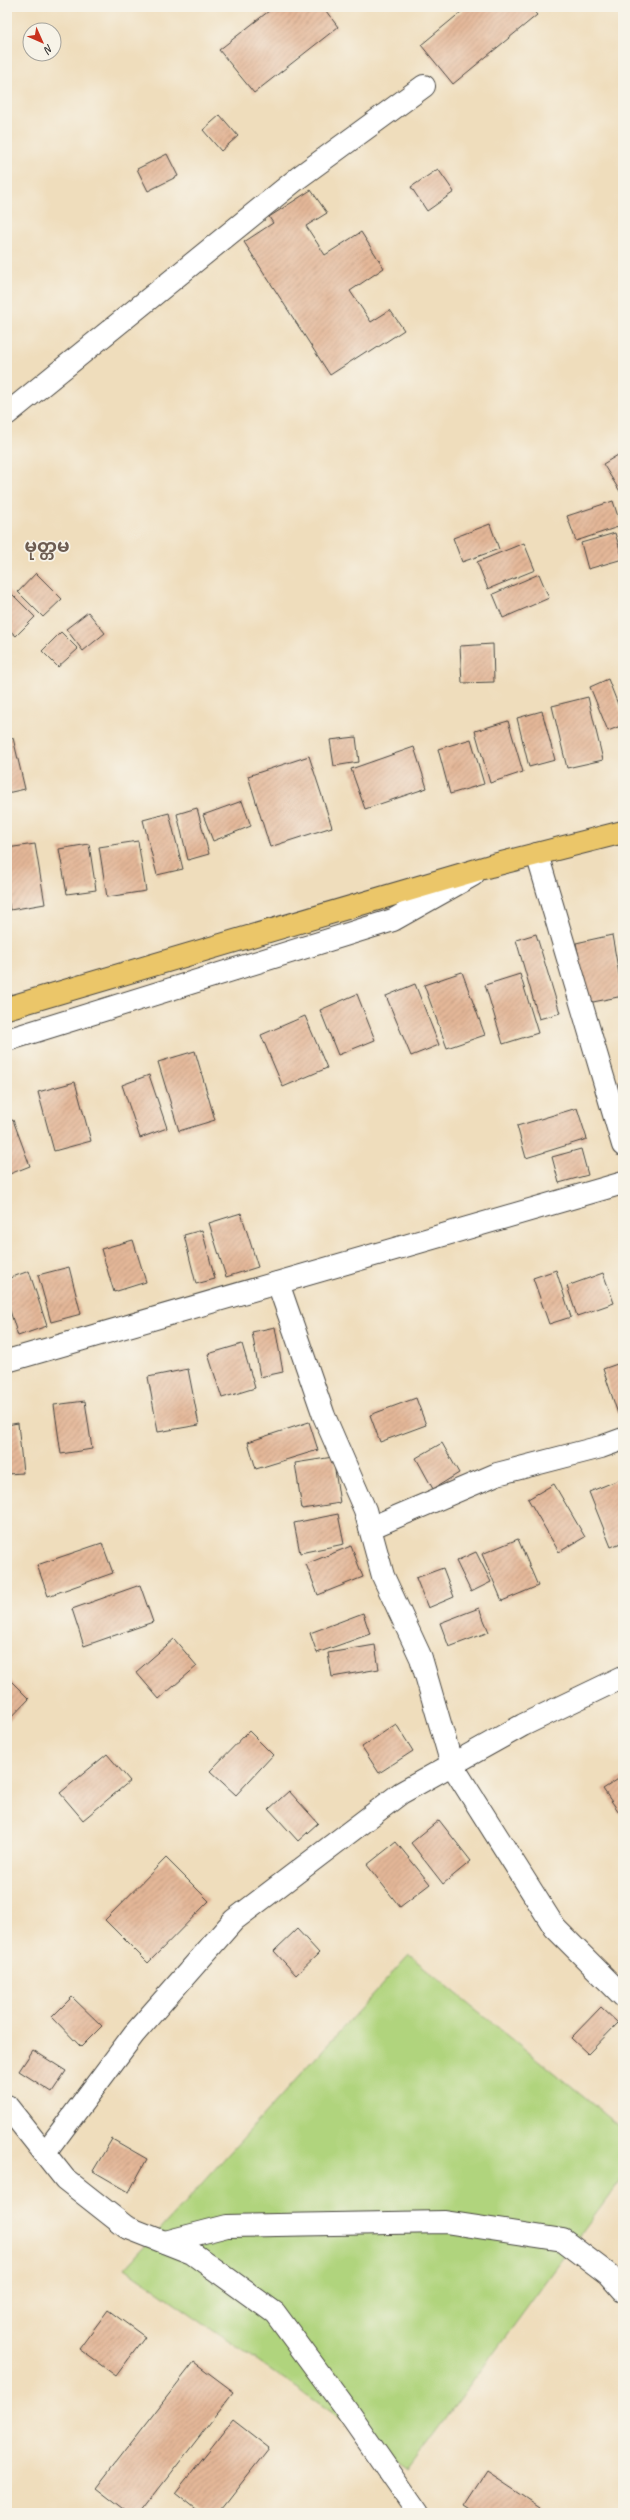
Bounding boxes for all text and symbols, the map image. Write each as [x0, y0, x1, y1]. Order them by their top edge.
north arrow [22, 22, 62, 62]
text: N [40, 42, 56, 58]
district label: မုတ္တမ [24, 535, 70, 560]

